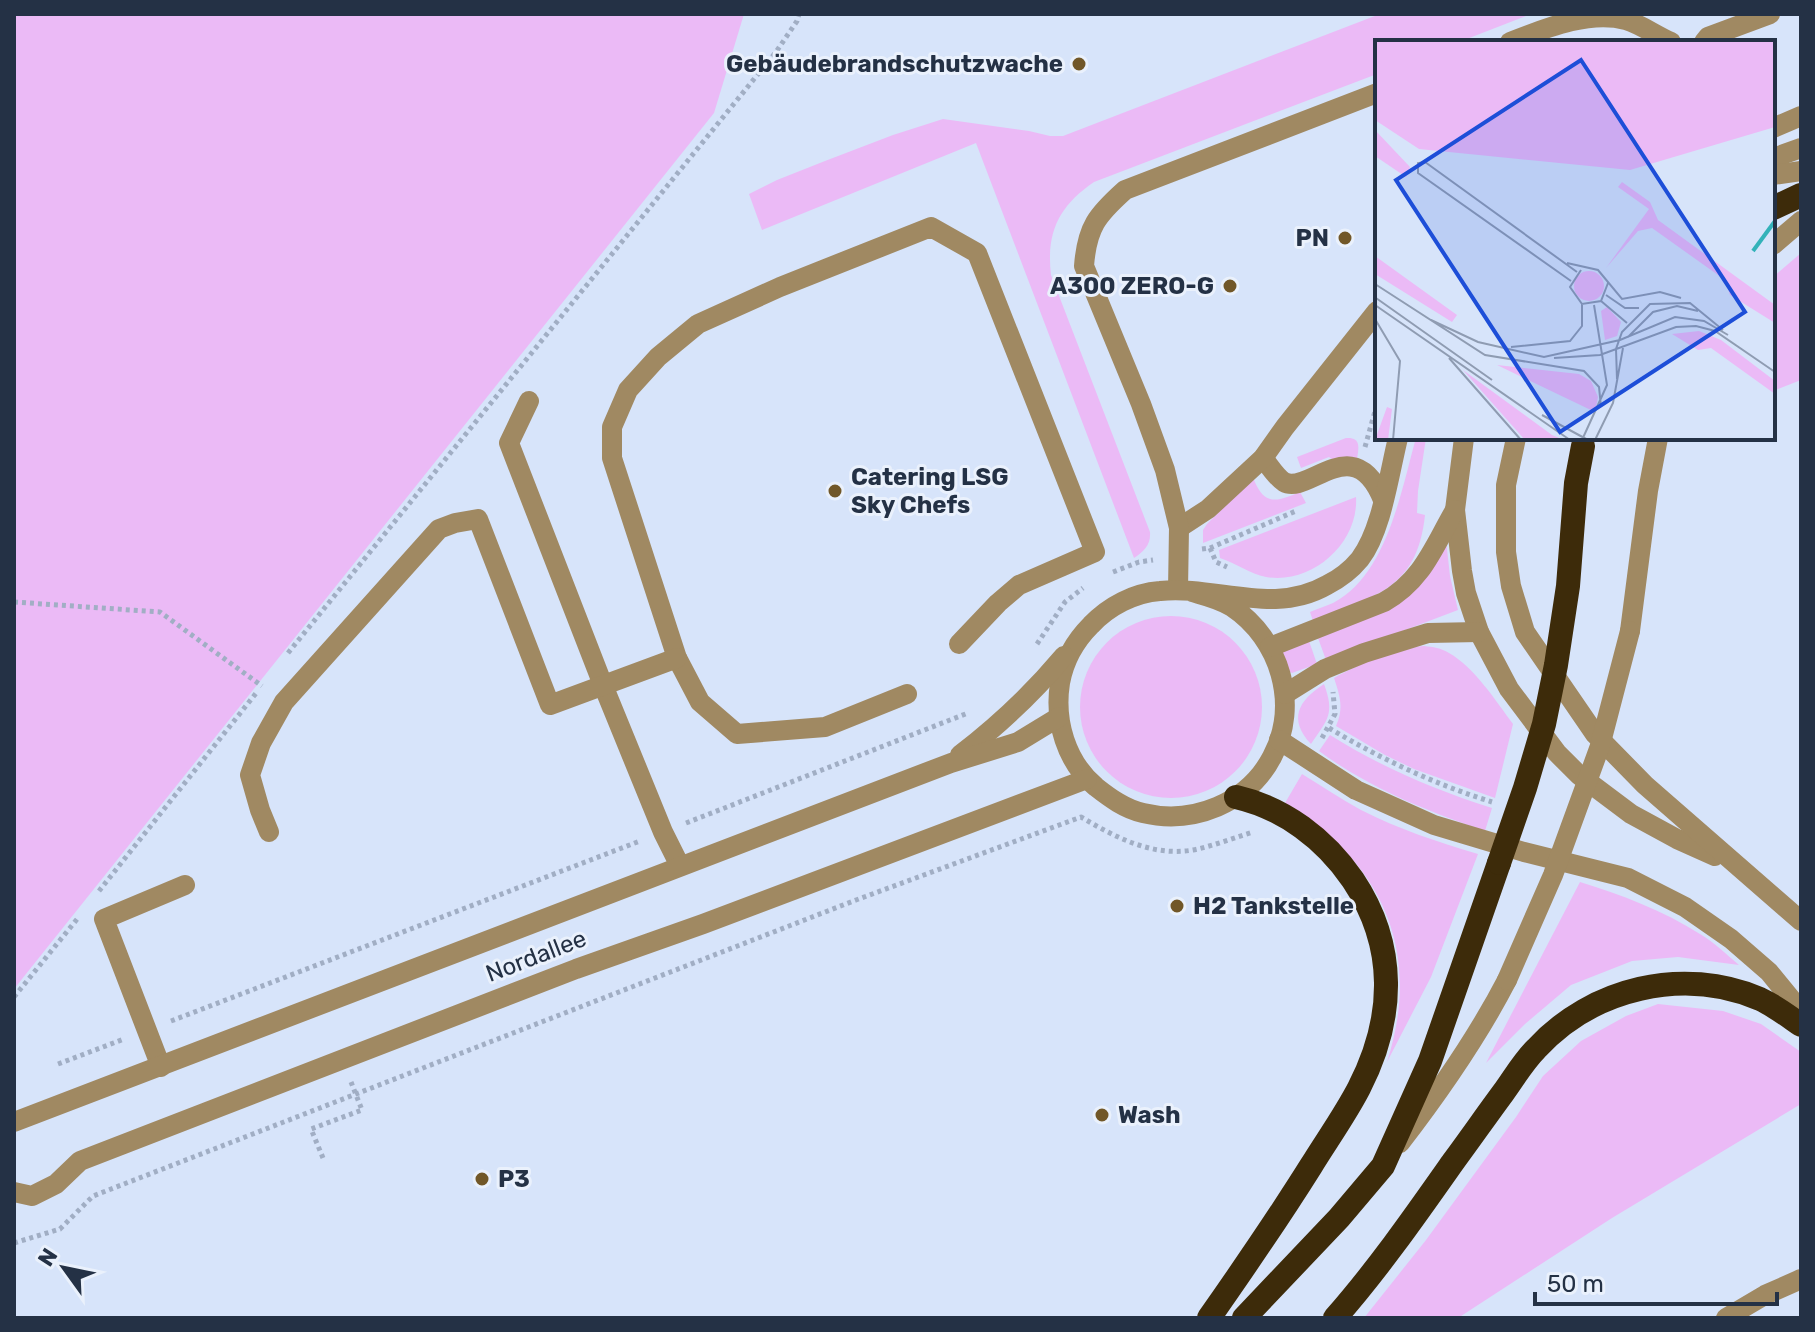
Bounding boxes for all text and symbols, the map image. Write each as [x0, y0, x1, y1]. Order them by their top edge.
inset map [1375, 40, 1775, 440]
place label: Gebäudebrandschutzwache [726, 50, 1063, 78]
marker: Gebäudebrandschutzwache [1070, 55, 1088, 73]
place label: PN [1296, 224, 1329, 252]
marker: PN [1336, 229, 1354, 247]
place label: A300 ZERO-G [1050, 272, 1214, 300]
marker: A300 ZERO-G [1221, 277, 1239, 295]
place label: Catering LSG Sky Chefs [851, 463, 1008, 519]
marker: Catering LSG Sky Chefs [826, 482, 844, 500]
place label: H2 Tankstelle [1193, 892, 1354, 920]
marker: H2 Tankstelle [1168, 897, 1186, 915]
street label: Nordallee [482, 924, 590, 988]
place label: Wash [1118, 1101, 1181, 1129]
marker: Wash [1093, 1106, 1111, 1124]
place label: P3 [498, 1165, 530, 1193]
marker: P3 [473, 1170, 491, 1188]
north arrow [24, 1228, 104, 1308]
text: N [32, 1243, 63, 1271]
scale bar [1535, 1256, 1777, 1306]
text: 50 m [1547, 1270, 1604, 1298]

